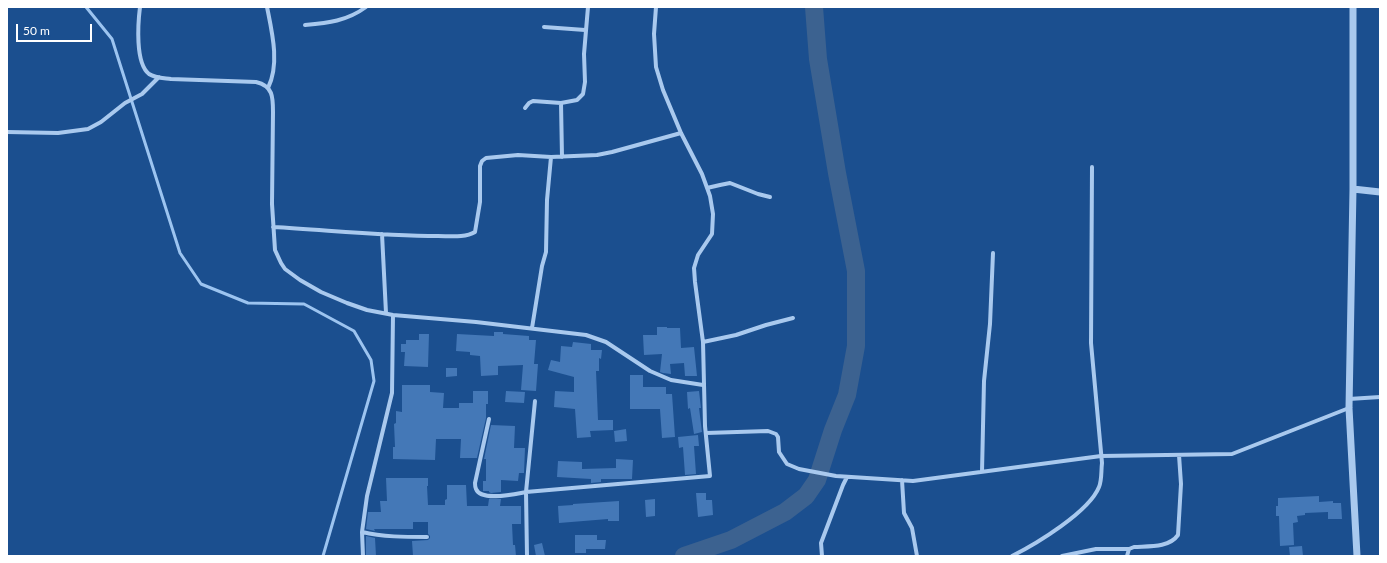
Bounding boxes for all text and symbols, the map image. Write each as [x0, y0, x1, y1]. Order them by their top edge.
scale bar [18, 16, 94, 42]
text: 50 m [23, 23, 50, 38]

